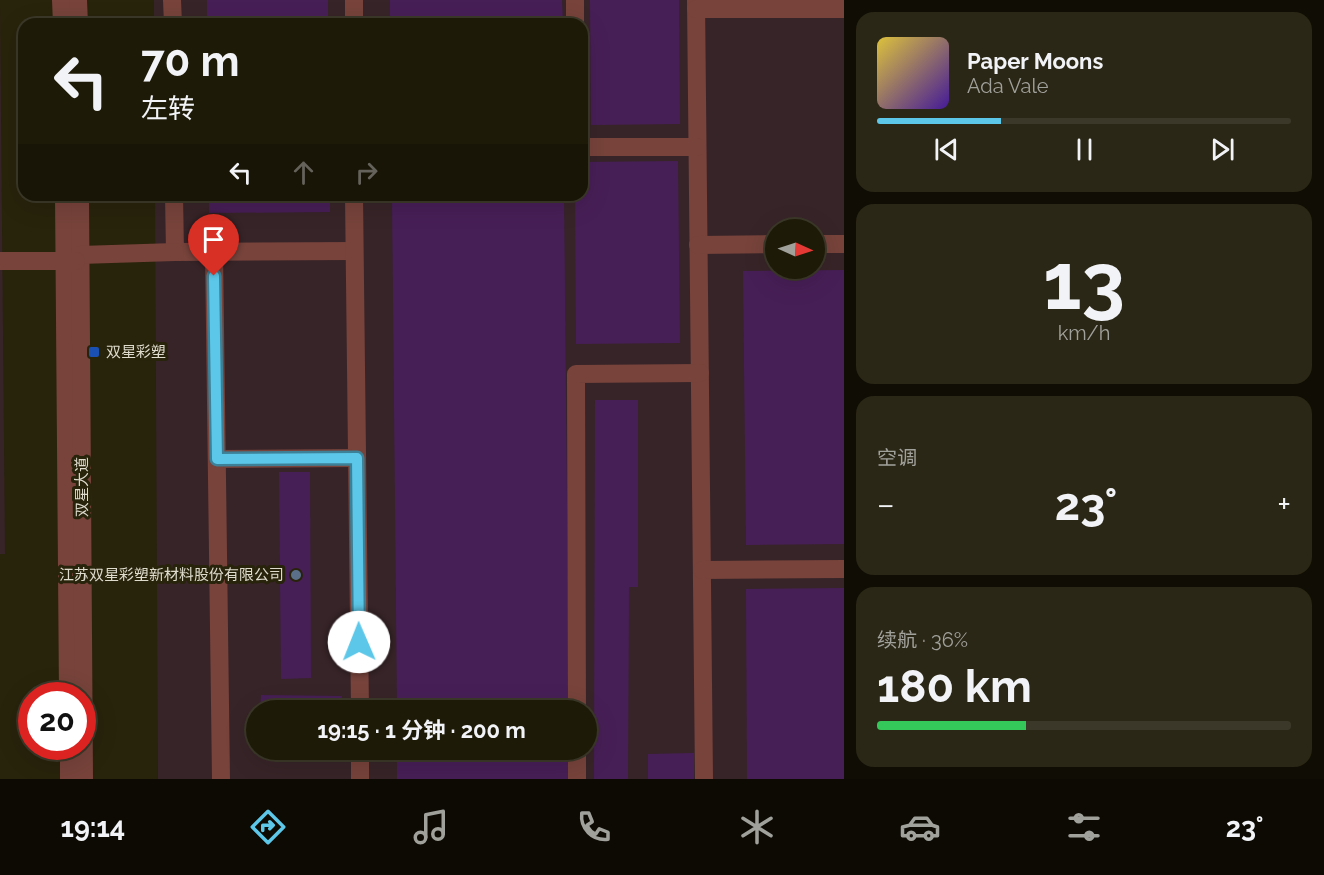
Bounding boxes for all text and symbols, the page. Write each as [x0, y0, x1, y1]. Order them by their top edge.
text: 70 m [141, 37, 240, 86]
icon: left [42, 42, 120, 120]
text: Paper Moons [967, 48, 1103, 74]
text: Ada Vale [967, 74, 1049, 98]
text: 左转 [141, 93, 195, 124]
icon: previous [930, 133, 963, 166]
icon: pause [1068, 133, 1101, 166]
icon: next [1206, 133, 1239, 166]
icon: left [224, 156, 257, 189]
icon: ahead [287, 156, 320, 189]
icon: right [350, 156, 383, 189]
pin [188, 214, 239, 276]
north arrow [765, 219, 825, 279]
map controls [765, 219, 825, 279]
icon: arrive [197, 223, 230, 256]
text: 13 [1043, 236, 1125, 327]
text: km/h [1058, 321, 1110, 345]
place label: 双星彩塑 [106, 343, 166, 361]
marker: 双星彩塑 [87, 345, 101, 359]
text: 空调 [877, 446, 917, 470]
street label: 双星大道 [73, 457, 91, 517]
text: 23° [1055, 478, 1117, 531]
text: − [877, 485, 895, 524]
text: + [1277, 485, 1291, 524]
place label: 江苏双星彩塑新材料股份有限公司 [59, 566, 284, 584]
marker: 江苏双星彩塑新材料股份有限公司 [289, 568, 303, 582]
position arrow [327, 610, 391, 674]
text: 续航 · 36% [877, 628, 968, 652]
text: 180 km [877, 660, 1032, 713]
speed limit sign: 20 [18, 682, 96, 760]
text: 19:15 · 1 分钟 · 200 m [317, 717, 526, 743]
icon: directions [247, 806, 289, 848]
icon: music [410, 806, 452, 848]
icon: phone [573, 806, 615, 848]
icon: climate [736, 806, 778, 848]
icon: car [899, 806, 941, 848]
icon: filters [1063, 806, 1105, 848]
text: 19:14 [61, 812, 125, 843]
text: 23° [1226, 812, 1263, 843]

